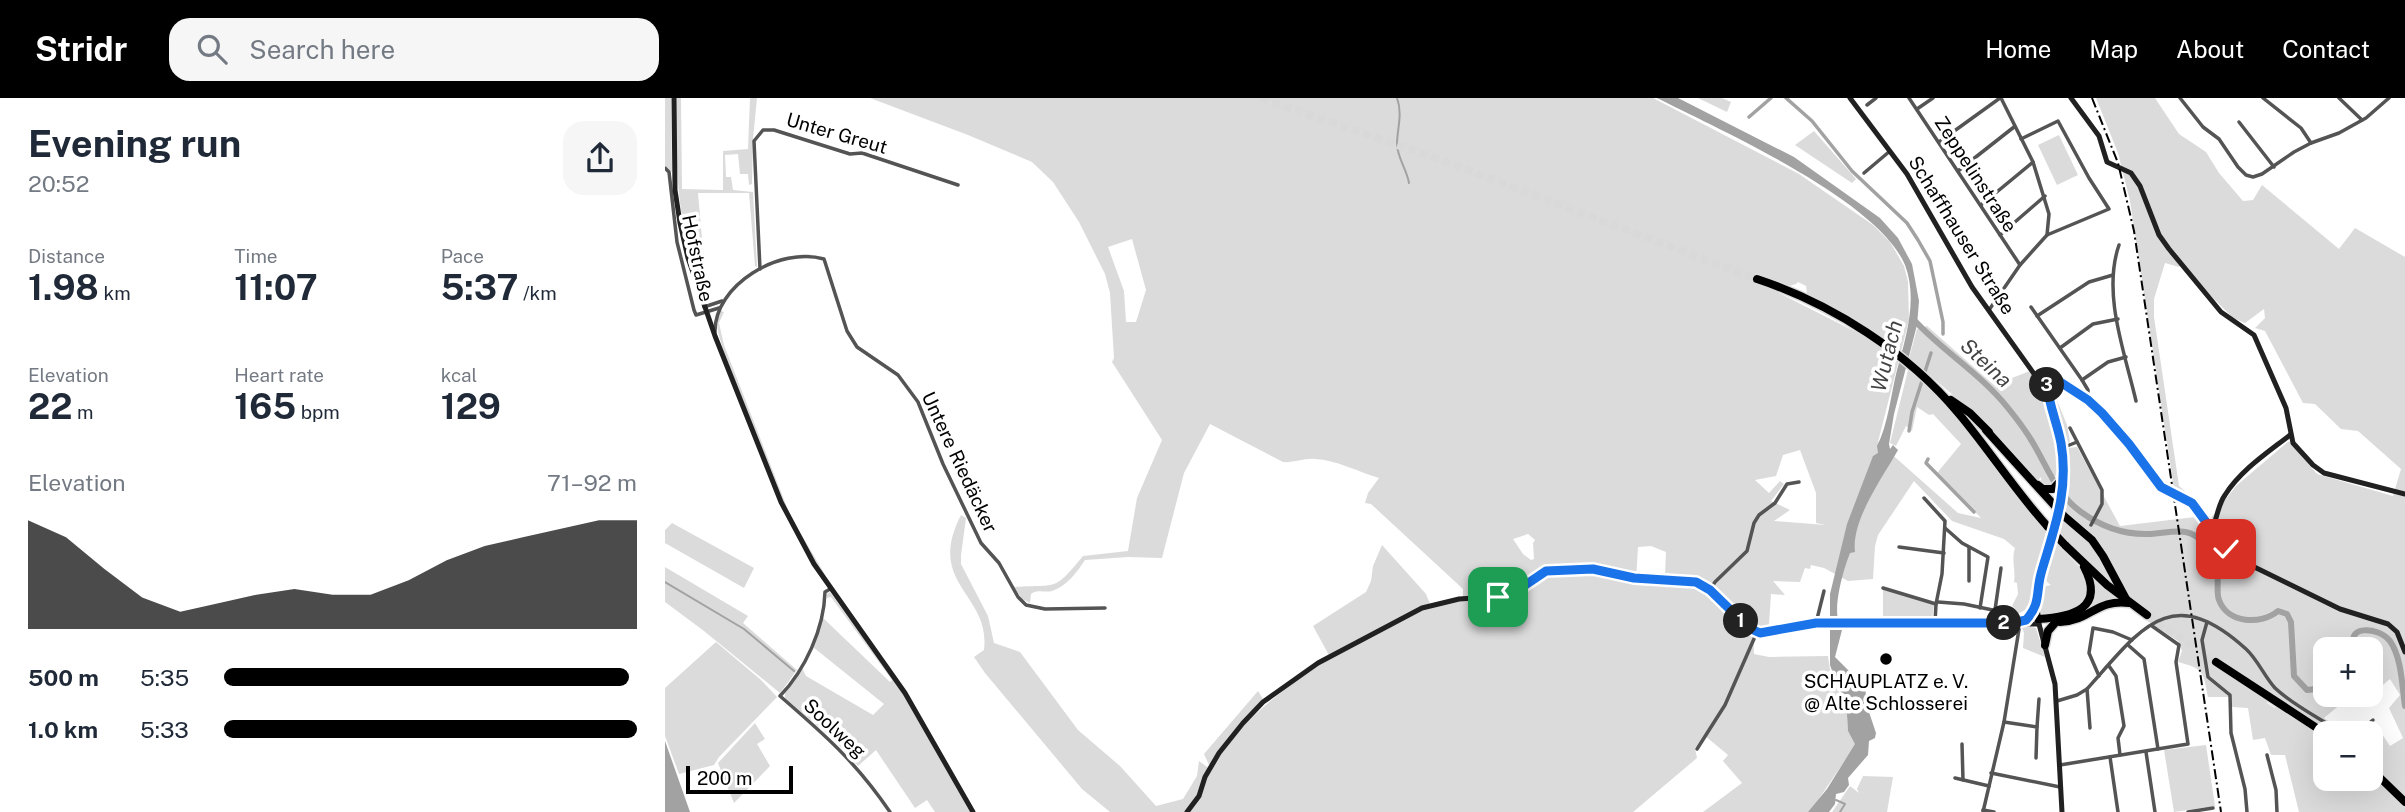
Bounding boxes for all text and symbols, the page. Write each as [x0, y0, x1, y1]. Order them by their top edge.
search box [169, 18, 659, 81]
text: Stridr [35, 30, 127, 68]
icon: search [193, 30, 231, 68]
text: Search here [249, 34, 395, 65]
text: Home [1985, 35, 2051, 63]
text: Map [2089, 35, 2138, 63]
text: About [2176, 35, 2244, 63]
text: Contact [2282, 35, 2370, 63]
street label: Unter Greut [784, 108, 890, 158]
street label: Zeppelinstraße [1930, 112, 2022, 236]
text: Evening run [28, 121, 241, 166]
button: share [563, 121, 637, 195]
street label: Schaffhauser Straße [1904, 152, 2020, 318]
text: 20:52 [28, 170, 89, 197]
street label: Hofstraße [678, 212, 718, 304]
text: Distance [28, 245, 105, 267]
text: Time [234, 245, 278, 267]
text: Pace [441, 245, 484, 267]
text: 1.98 [28, 267, 99, 308]
text: 11:07 [234, 267, 318, 308]
text: 5:37 [441, 267, 518, 308]
text: km [99, 282, 131, 304]
text: /km [518, 282, 557, 304]
water label: Wutach [1866, 318, 1907, 394]
water label: Steina [1956, 333, 2017, 392]
text: Elevation [28, 364, 109, 386]
text: Heart rate [234, 364, 324, 386]
text: kcal [441, 364, 477, 386]
pin: 3 [2029, 368, 2065, 402]
text: 3 [2040, 373, 2053, 395]
text: 22 [28, 386, 72, 427]
text: 165 [234, 386, 296, 427]
text: 129 [441, 386, 501, 427]
street label: Untere Riedäcker [918, 388, 1002, 536]
text: m [72, 401, 94, 423]
text: bpm [296, 401, 340, 423]
text: Elevation [28, 469, 126, 496]
text: 71–92 m [547, 469, 637, 496]
pin [2196, 519, 2256, 579]
icon: check [2207, 530, 2245, 568]
pin [1468, 567, 1528, 627]
icon: arrive [1479, 578, 1517, 616]
pin: 1 [1723, 603, 1759, 638]
pin: 2 [1987, 606, 2021, 640]
text: 1 [1736, 609, 1745, 631]
text: 2 [1997, 611, 2010, 633]
map controls [2313, 637, 2383, 791]
button: + [2313, 637, 2383, 707]
marker: SCHAUPLATZ e. V. @ Alte Schlosserei [1878, 651, 1894, 667]
text: 500 m [28, 664, 99, 691]
text: 5:35 [140, 664, 189, 691]
place label: SCHAUPLATZ e. V. @ Alte Schlosserei [1804, 670, 1968, 714]
street label: Soolweg [799, 694, 871, 762]
text: 1.0 km [28, 716, 98, 743]
text: 5:33 [140, 716, 189, 743]
button: − [2313, 721, 2383, 791]
scale bar [686, 763, 793, 795]
text: 200 m [697, 767, 753, 789]

